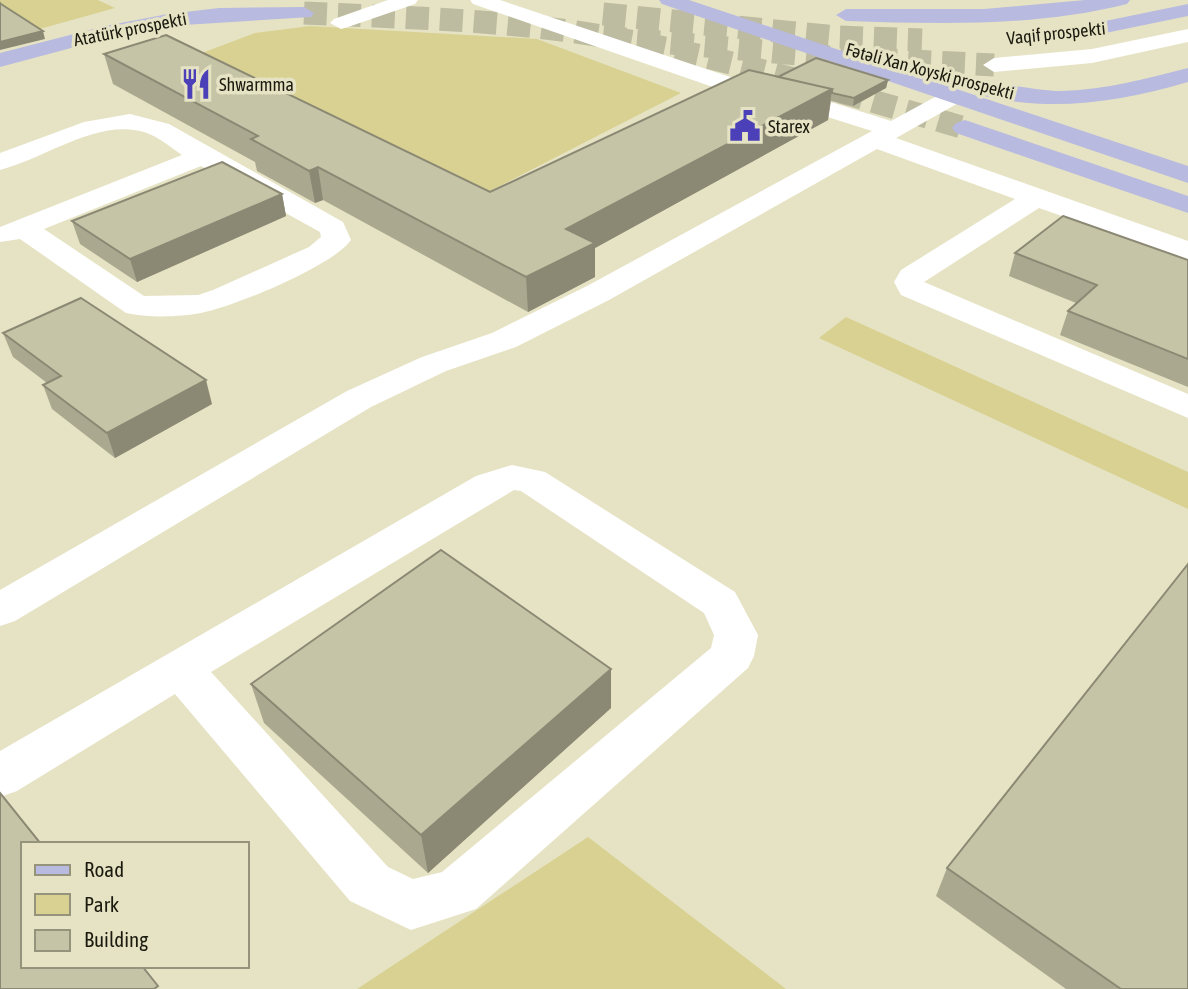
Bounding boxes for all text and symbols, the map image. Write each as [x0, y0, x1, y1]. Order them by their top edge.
street label: Atatürk prospekti [72, 8, 188, 50]
street label: Vaqif prospekti [1005, 17, 1107, 49]
street label: Fətəli Xan Xoyski prospekti [843, 38, 1017, 104]
restaurant icon: Shwarmma [179, 67, 213, 101]
place label: Shwarmma [219, 74, 294, 95]
public building icon: Starex [728, 109, 762, 143]
place label: Starex [768, 116, 810, 137]
legend [21, 842, 248, 968]
text: Road [84, 857, 124, 881]
text: Park [84, 892, 119, 916]
text: Building [84, 927, 148, 951]

